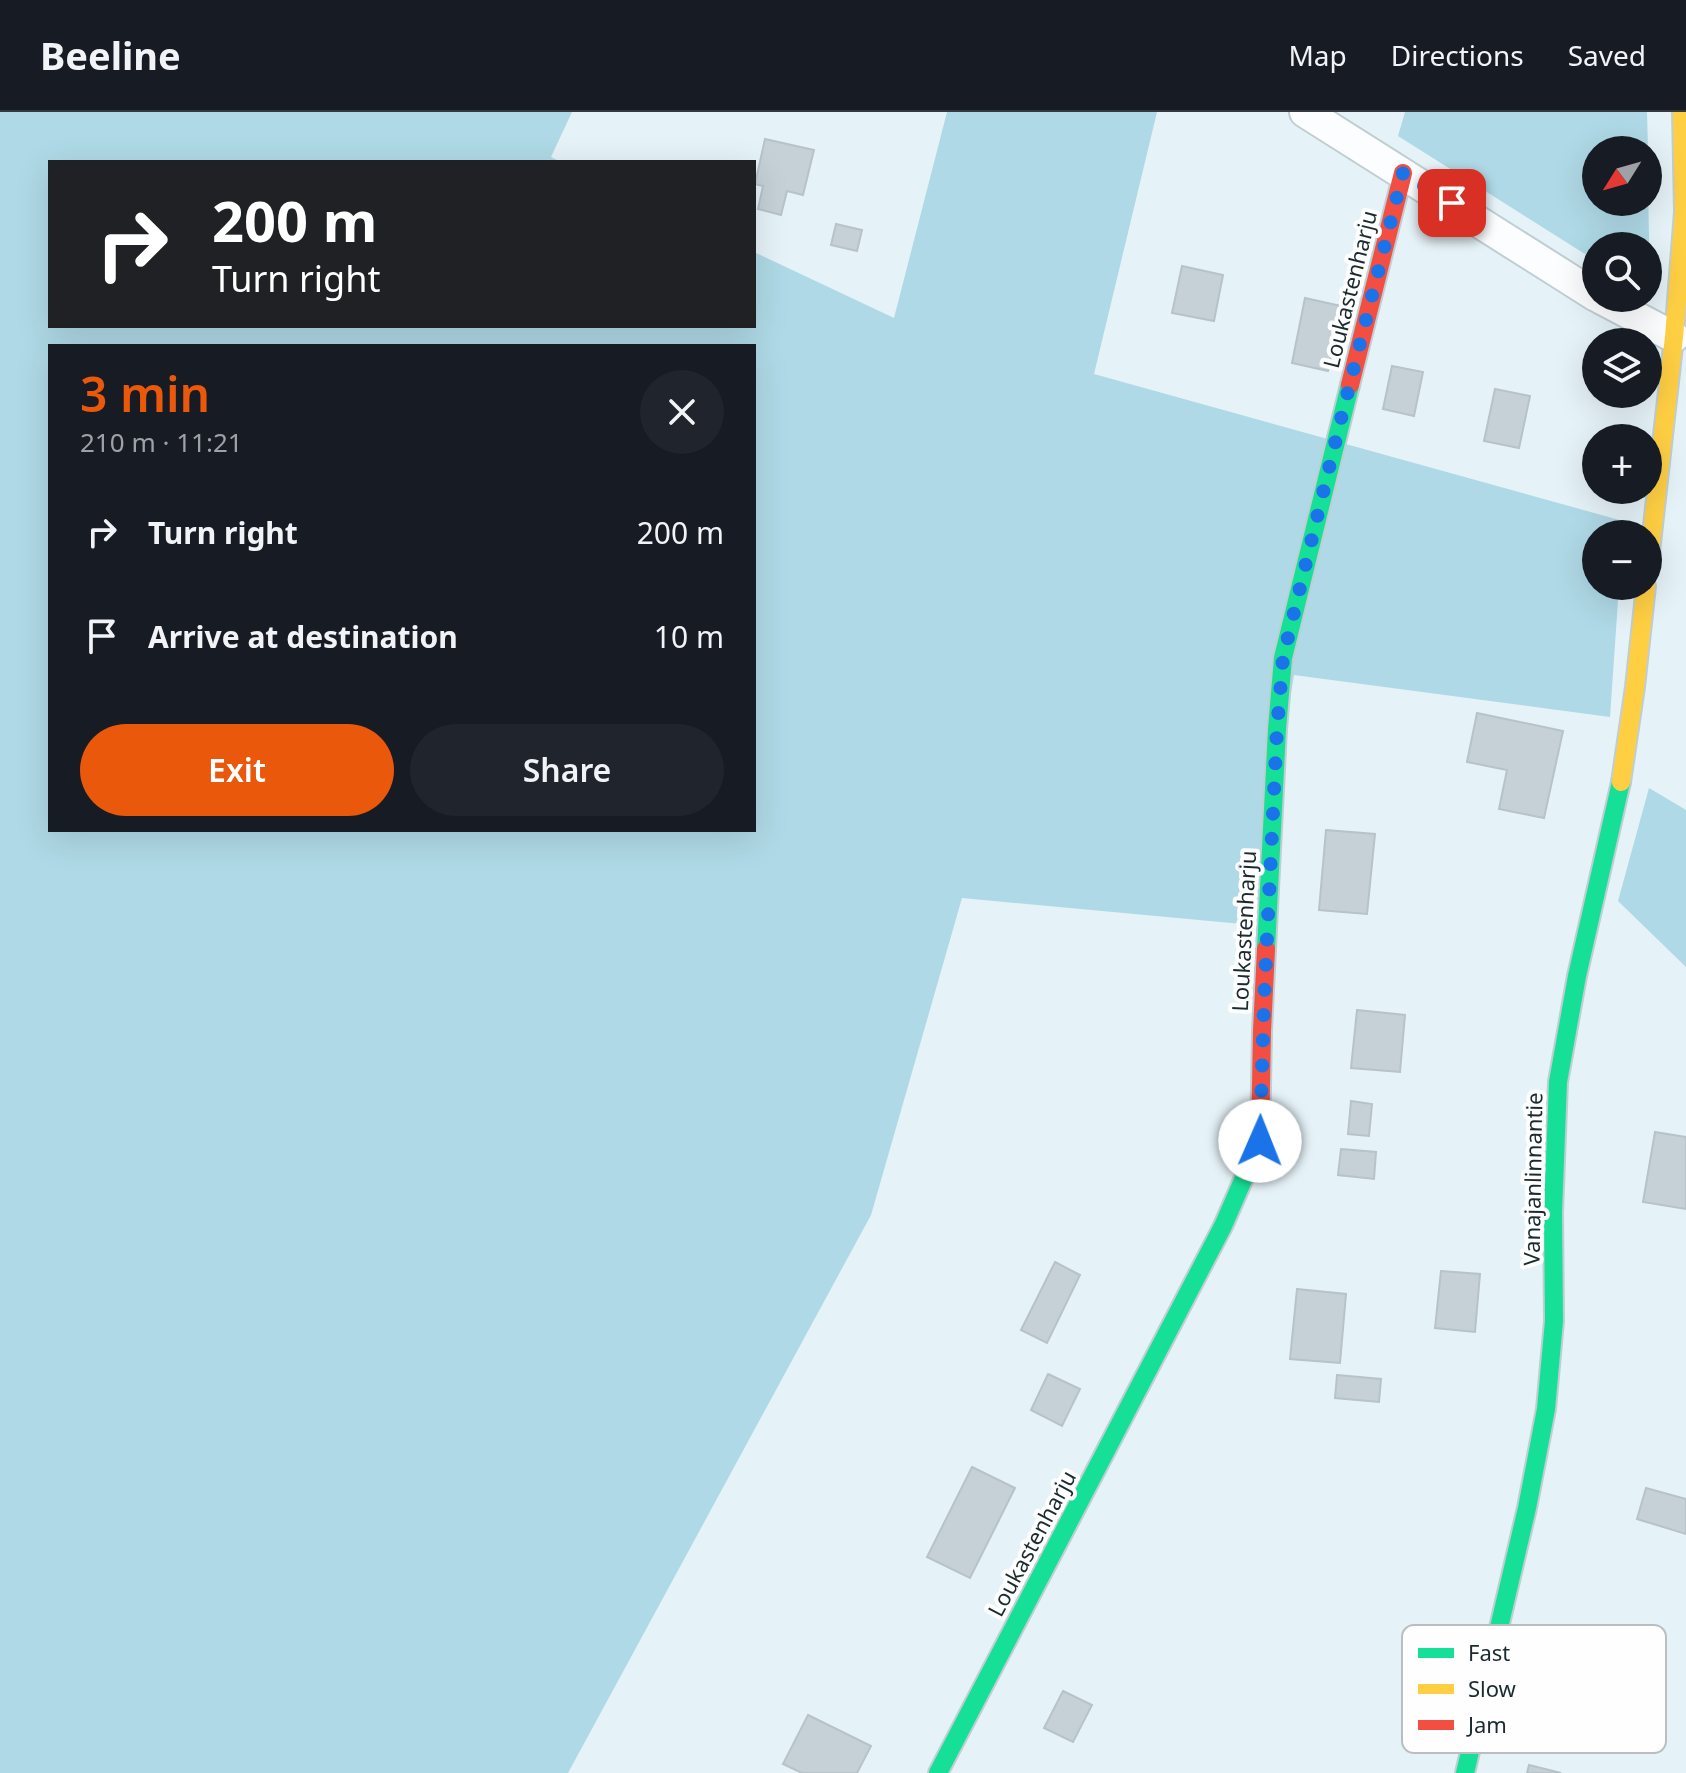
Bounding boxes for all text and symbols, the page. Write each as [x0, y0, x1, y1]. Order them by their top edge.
text: Beeline [40, 29, 181, 81]
text: Map [1288, 36, 1347, 74]
text: Directions [1391, 36, 1524, 74]
text: Saved [1568, 36, 1646, 74]
north arrow [1582, 136, 1662, 216]
map controls [1582, 136, 1662, 600]
pin [1418, 169, 1486, 237]
icon: arrive [1430, 181, 1474, 225]
text: 200 m [212, 182, 377, 258]
icon: right [80, 192, 184, 296]
street label: Loukastenharju [1315, 207, 1383, 371]
button: search [1582, 232, 1662, 312]
text: Turn right [212, 254, 380, 303]
button: layers [1582, 328, 1662, 408]
text: 3 min [80, 361, 210, 426]
button: close [640, 370, 724, 454]
text: 210 m · 11:21 [80, 424, 243, 460]
button: + [1582, 424, 1662, 504]
icon: right [80, 510, 124, 554]
text: Turn right [148, 512, 298, 553]
text: 200 m [637, 512, 724, 553]
button: − [1582, 520, 1662, 600]
icon: arrive [80, 614, 124, 658]
text: Arrive at destination [148, 616, 458, 657]
text: 10 m [654, 616, 724, 657]
button: Exit [80, 724, 394, 816]
button: Share [410, 724, 724, 816]
street label: Loukastenharju [1224, 850, 1262, 1012]
street label: Vanajanlinnantie [1515, 1092, 1549, 1266]
position arrow [1218, 1099, 1302, 1183]
street label: Loukastenharju [980, 1465, 1082, 1621]
legend [1402, 1625, 1666, 1753]
text: Fast [1468, 1637, 1510, 1667]
text: Slow [1468, 1673, 1517, 1703]
text: Jam [1466, 1709, 1507, 1739]

